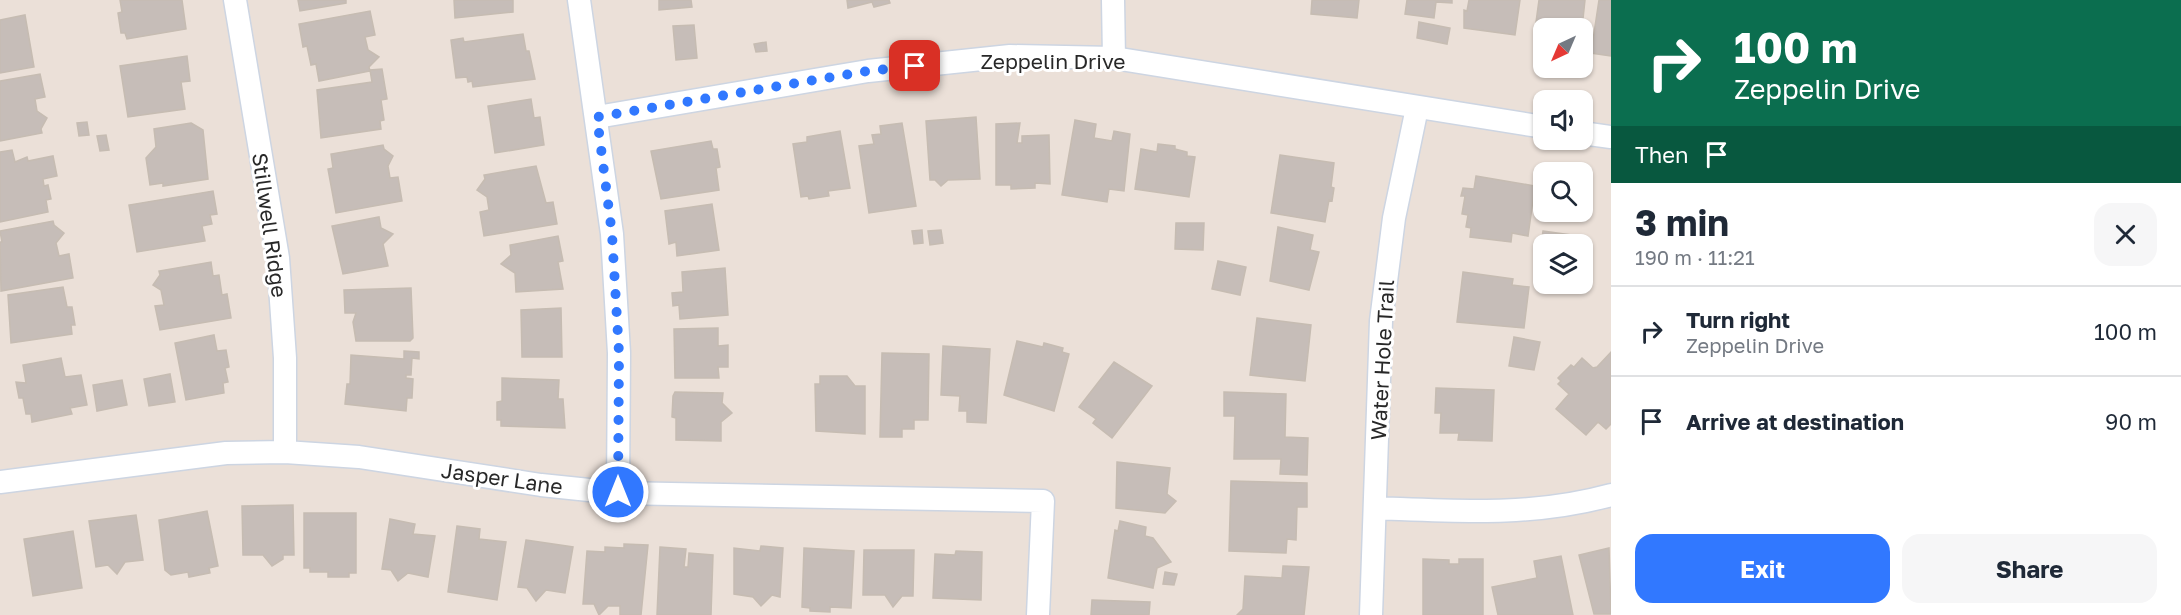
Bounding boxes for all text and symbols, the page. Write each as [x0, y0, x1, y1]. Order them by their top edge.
north arrow [1533, 18, 1593, 78]
map controls [1533, 18, 1593, 294]
text: 100 m [1734, 22, 1857, 72]
icon: right [1635, 24, 1713, 102]
pin [889, 40, 940, 91]
street label: Zeppelin Drive [981, 48, 1125, 74]
icon: arrive [898, 49, 931, 82]
text: Zeppelin Drive [1734, 73, 1920, 105]
button: sound [1533, 90, 1593, 150]
icon: arrive [1700, 138, 1733, 171]
text: Then [1635, 141, 1688, 168]
street label: Stillwell Ridge [247, 151, 293, 299]
button: search [1533, 162, 1593, 222]
text: 3 min [1635, 201, 1729, 244]
button: close [2094, 203, 2157, 266]
button: layers [1533, 234, 1593, 294]
text: 190 m · 11:21 [1635, 245, 1755, 269]
street label: Water Hole Trail [1365, 279, 1399, 441]
text: Turn right [1686, 306, 1790, 333]
icon: right [1635, 315, 1668, 348]
text: 100 m [2094, 318, 2157, 345]
text: Zeppelin Drive [1686, 333, 1824, 357]
icon: arrive [1635, 405, 1668, 438]
text: Arrive at destination [1686, 408, 1904, 435]
text: 90 m [2105, 408, 2157, 435]
street label: Jasper Lane [440, 457, 564, 499]
position arrow [586, 460, 650, 524]
button: Exit [1635, 534, 1890, 603]
button: Share [1902, 534, 2157, 603]

